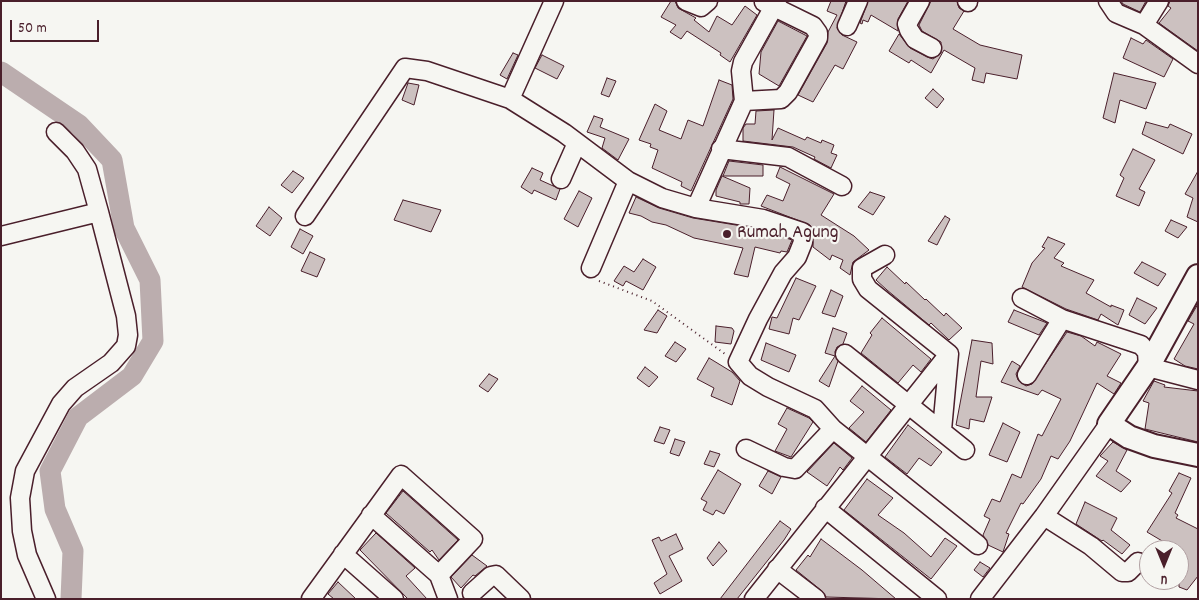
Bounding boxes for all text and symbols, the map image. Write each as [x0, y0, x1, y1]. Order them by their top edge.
scale bar [12, 10, 101, 42]
text: 50 m [18, 18, 47, 40]
place label: Rumah Agung [737, 222, 839, 246]
marker: Rumah Agung [721, 228, 733, 240]
north arrow [1139, 540, 1189, 590]
text: U [1161, 569, 1167, 589]

